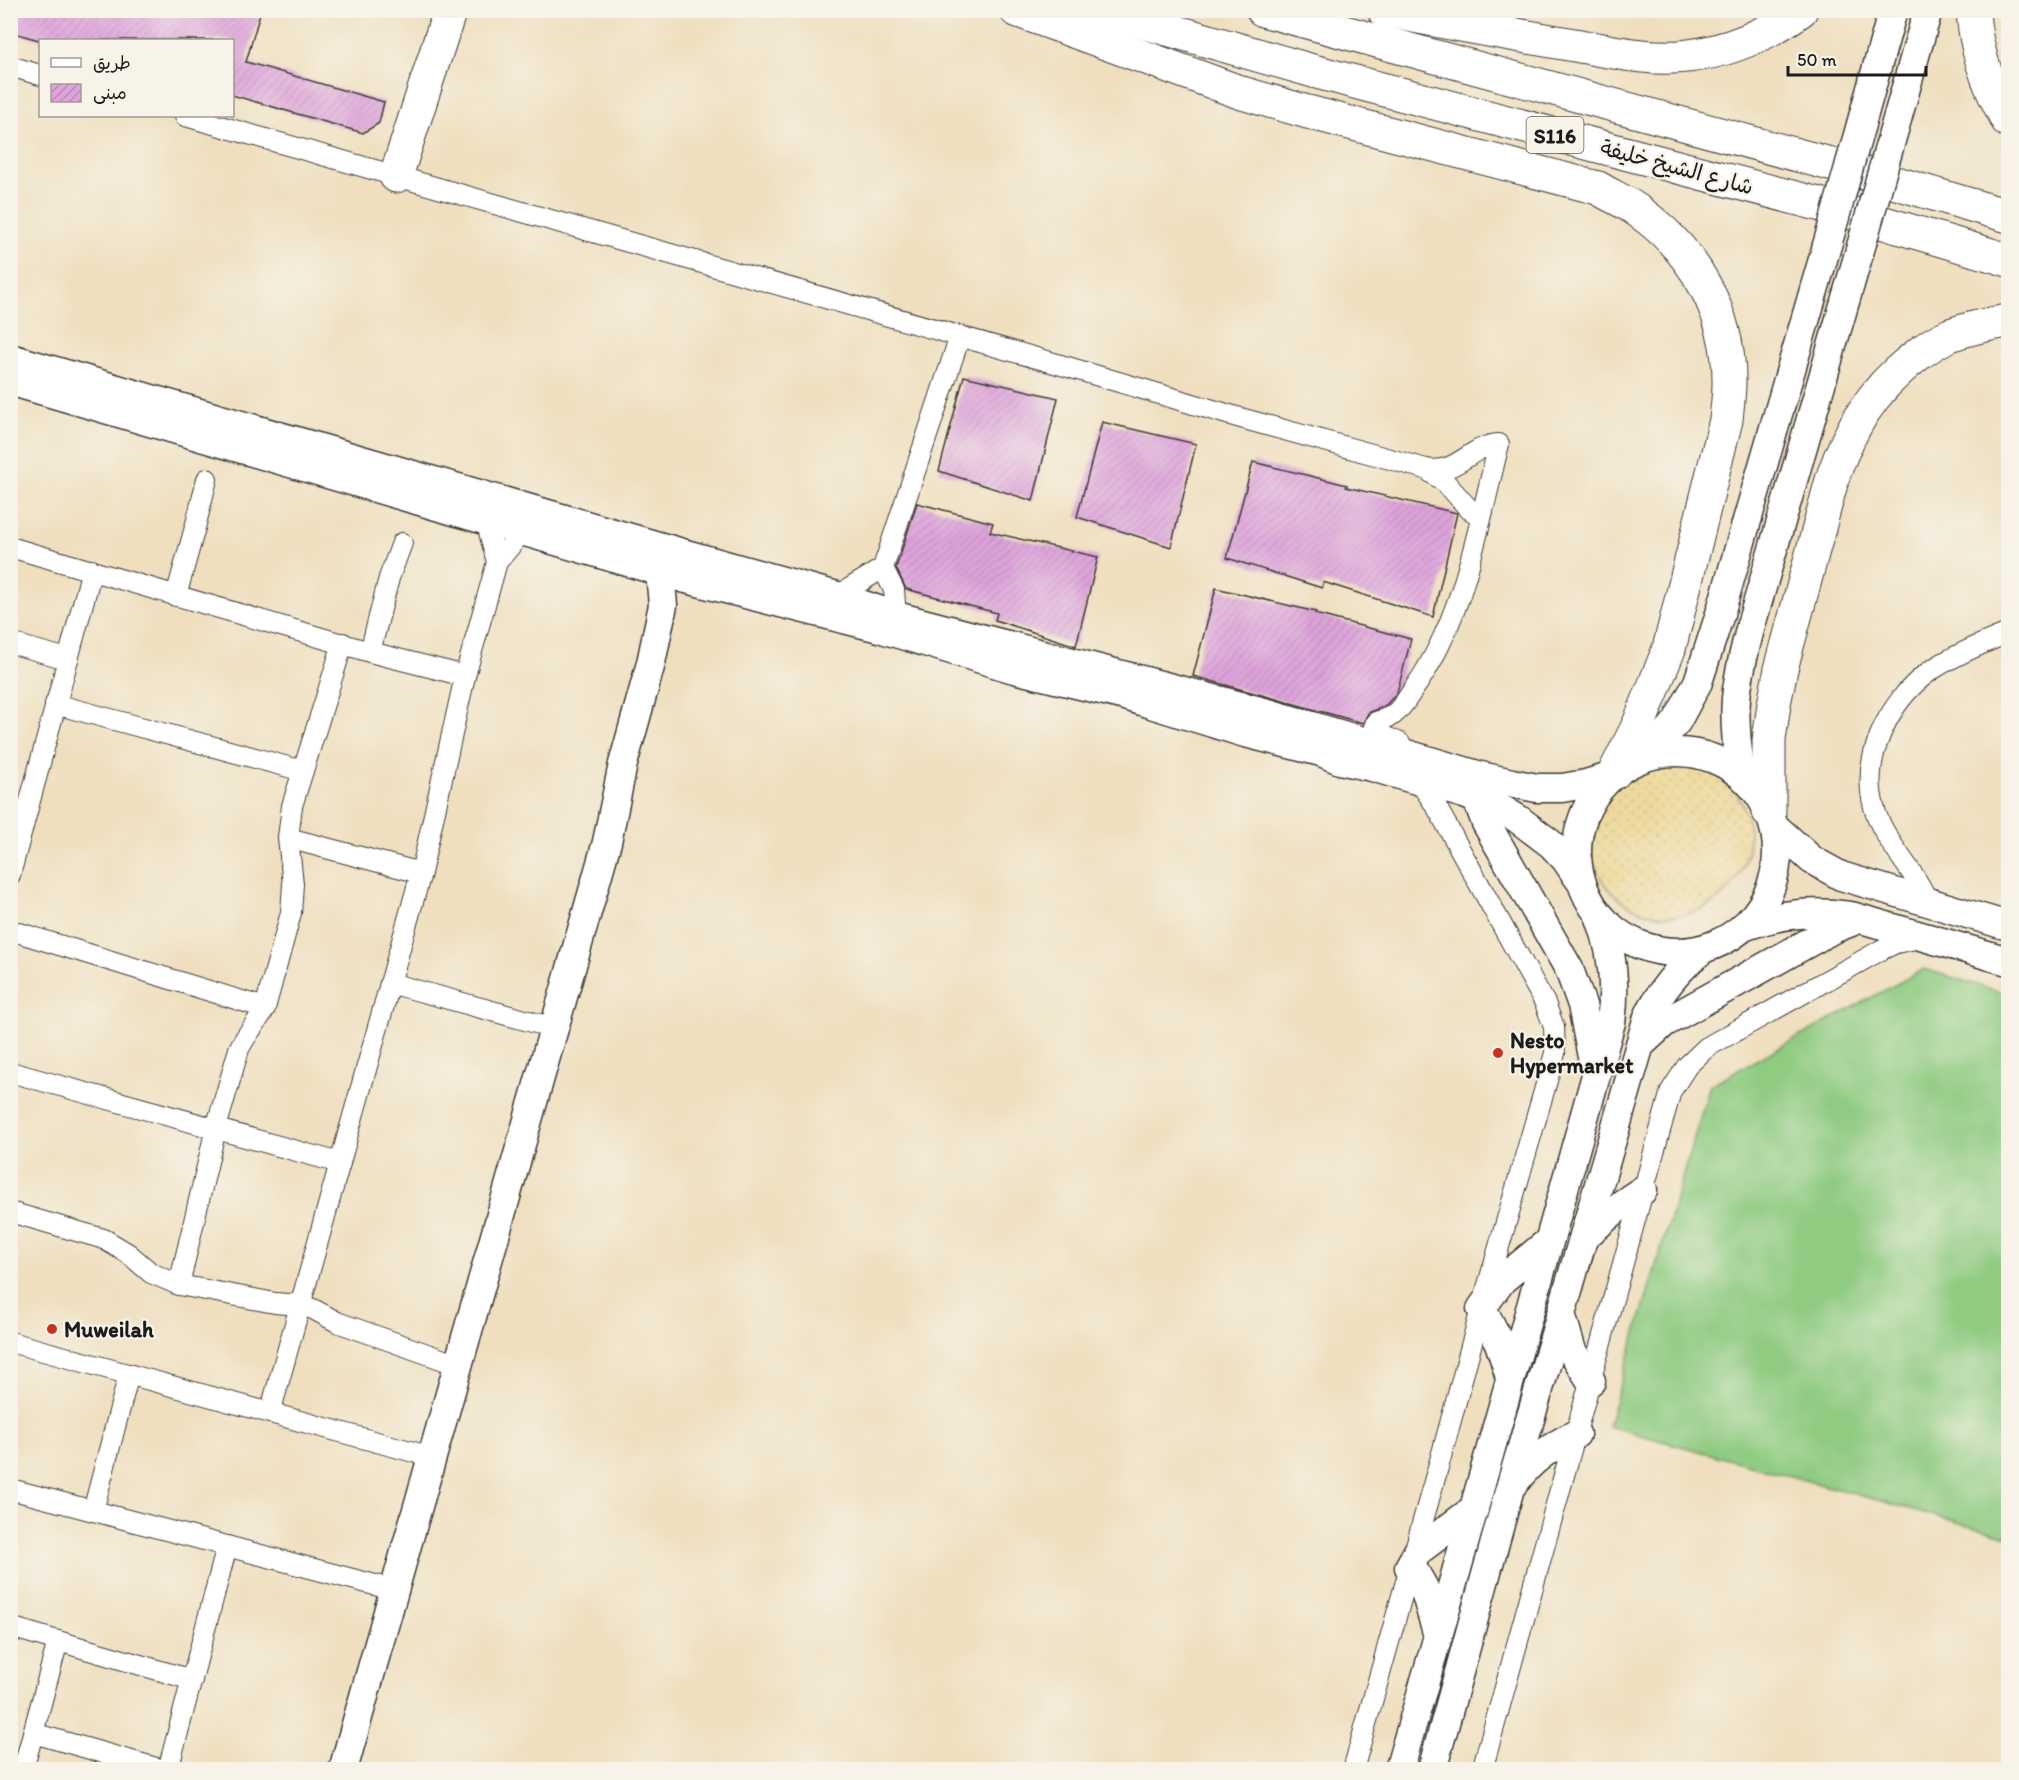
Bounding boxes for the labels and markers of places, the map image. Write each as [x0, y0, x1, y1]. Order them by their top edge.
place label: Nesto Hypermarket [1510, 1027, 1634, 1079]
marker: Nesto Hypermarket [1491, 1046, 1505, 1060]
place label: Muweilah [64, 1316, 154, 1343]
marker: Muweilah [45, 1322, 59, 1336]

